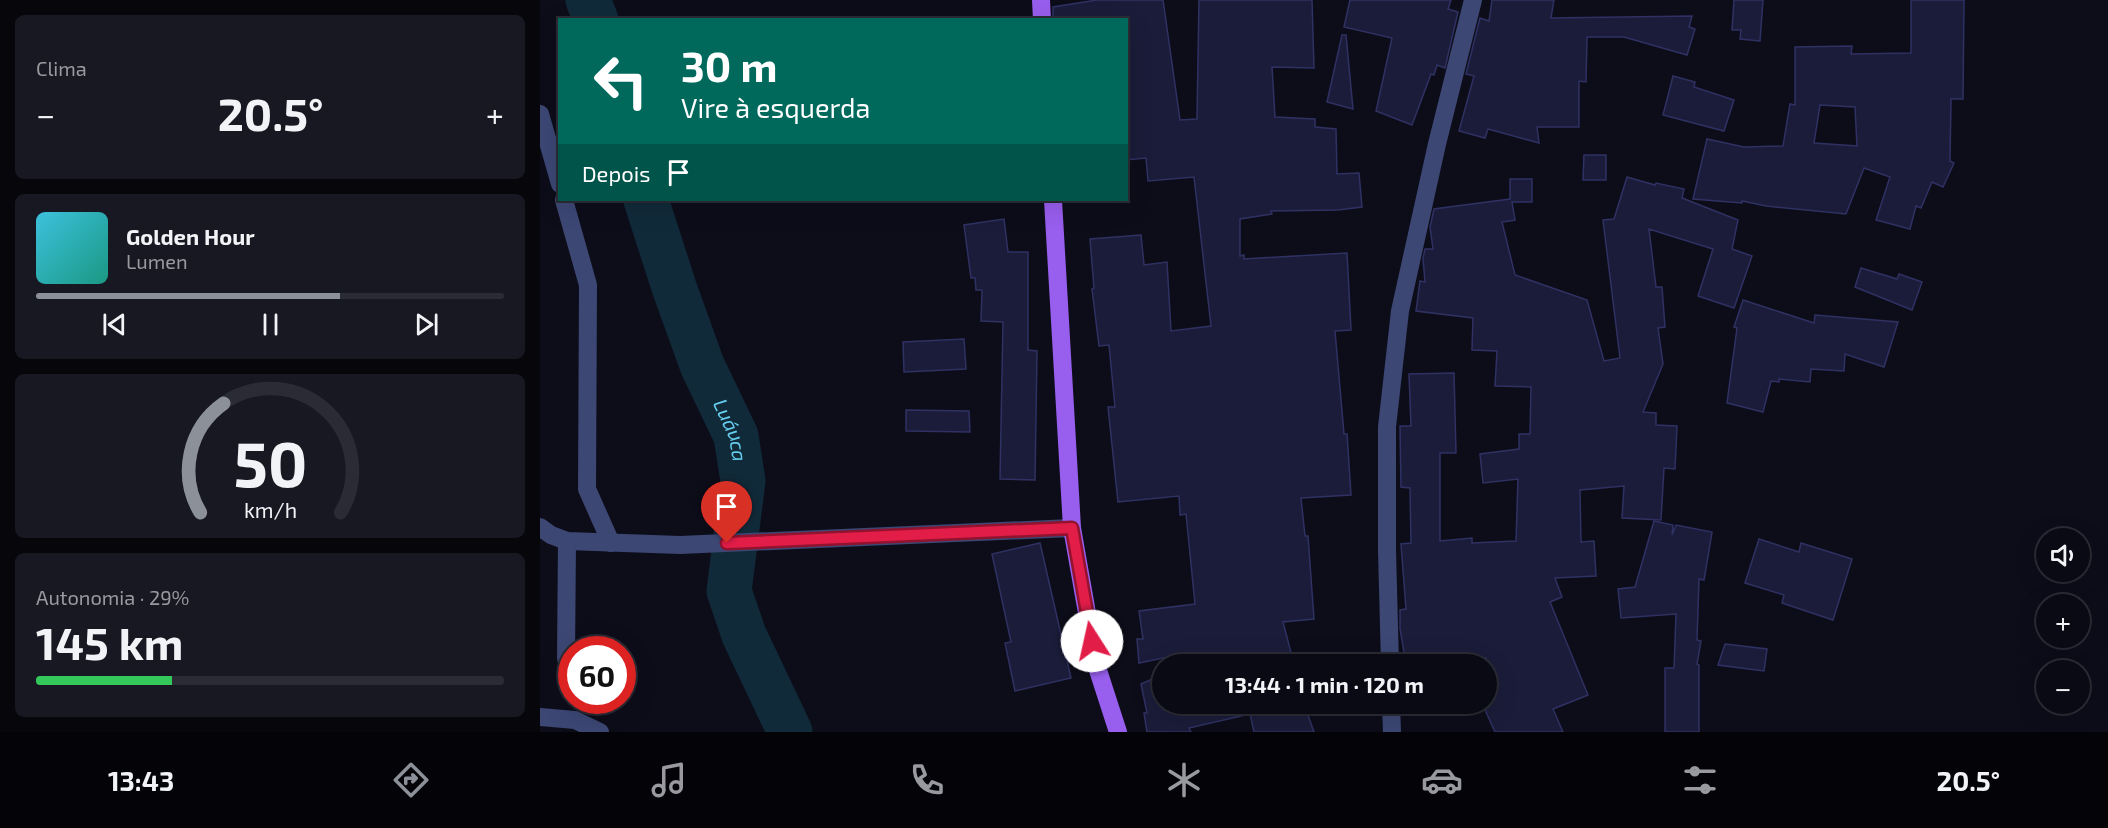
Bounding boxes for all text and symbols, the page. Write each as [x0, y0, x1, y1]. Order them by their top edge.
text: 30 m [681, 40, 777, 90]
icon: left [582, 42, 660, 120]
text: Clima [36, 56, 87, 80]
text: 20.5° [218, 86, 323, 140]
text: Vire à esquerda [681, 91, 870, 123]
text: − [36, 94, 55, 134]
text: + [486, 94, 504, 134]
icon: arrive [662, 156, 695, 189]
text: Depois [582, 160, 650, 186]
text: Golden Hour [126, 223, 255, 249]
text: Lumen [126, 249, 188, 273]
icon: previous [98, 308, 131, 341]
icon: pause [254, 308, 287, 341]
icon: next [410, 308, 443, 341]
water label: Luáuca [709, 395, 753, 463]
text: 50 [233, 425, 307, 500]
pin [701, 481, 752, 543]
icon: arrive [710, 490, 743, 523]
text: km/h [243, 497, 297, 522]
map controls [2036, 528, 2090, 714]
button: sound [2036, 528, 2090, 582]
text: Autonomia · 29% [36, 585, 189, 609]
button: + [2036, 594, 2090, 648]
position arrow [1060, 609, 1124, 673]
text: 145 km [36, 615, 183, 669]
speed limit sign: 60 [558, 636, 636, 714]
button: − [2036, 660, 2090, 714]
text: 13:44 · 1 min · 120 m [1225, 671, 1424, 697]
icon: directions [390, 759, 432, 801]
icon: music [648, 759, 690, 801]
icon: phone [906, 759, 948, 801]
icon: climate [1163, 759, 1205, 801]
icon: car [1421, 759, 1463, 801]
icon: filters [1679, 759, 1721, 801]
text: 13:43 [108, 764, 174, 796]
text: 20.5° [1937, 764, 2000, 796]

